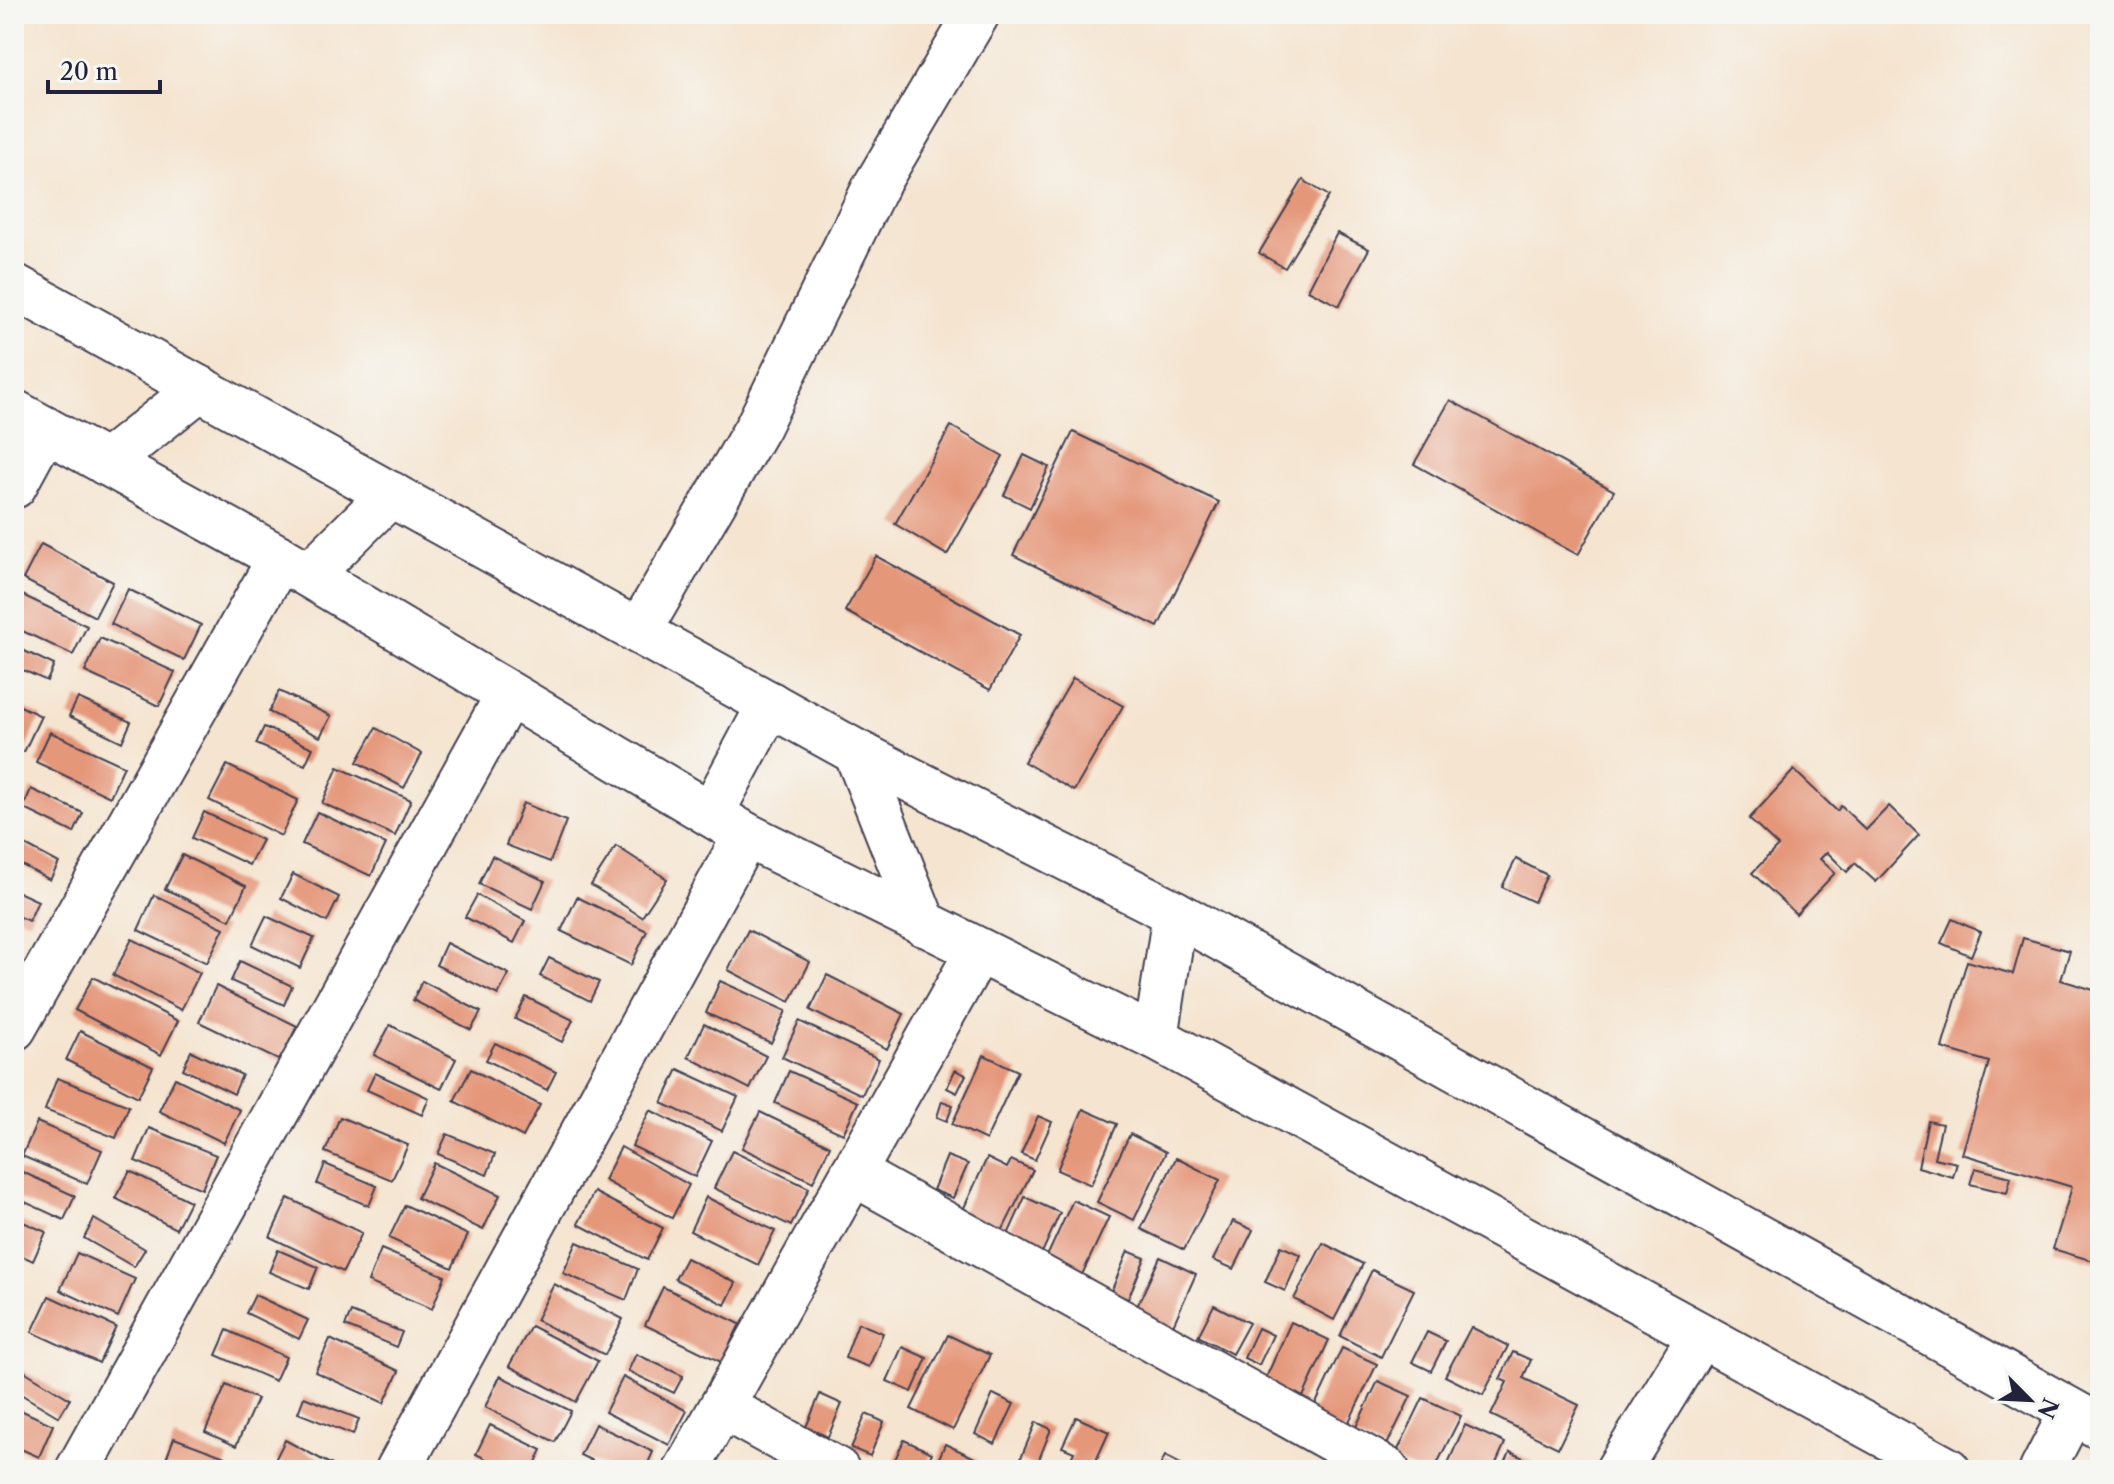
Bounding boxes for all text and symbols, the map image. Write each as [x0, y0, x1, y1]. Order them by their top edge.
scale bar [48, 44, 160, 94]
text: 20 m [60, 57, 118, 86]
north arrow [1990, 1360, 2070, 1440]
text: N [2032, 1394, 2064, 1422]

